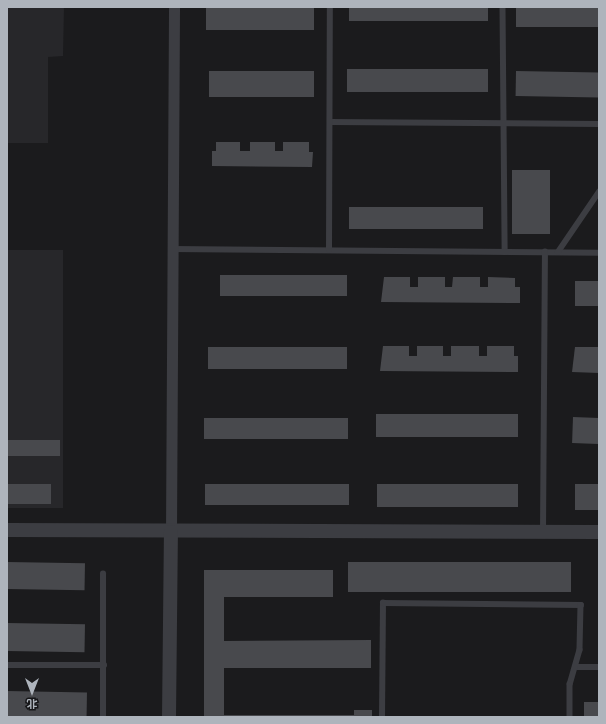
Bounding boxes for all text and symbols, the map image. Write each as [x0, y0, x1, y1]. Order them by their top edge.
north arrow [12, 672, 52, 712]
text: 北 [27, 697, 38, 711]

